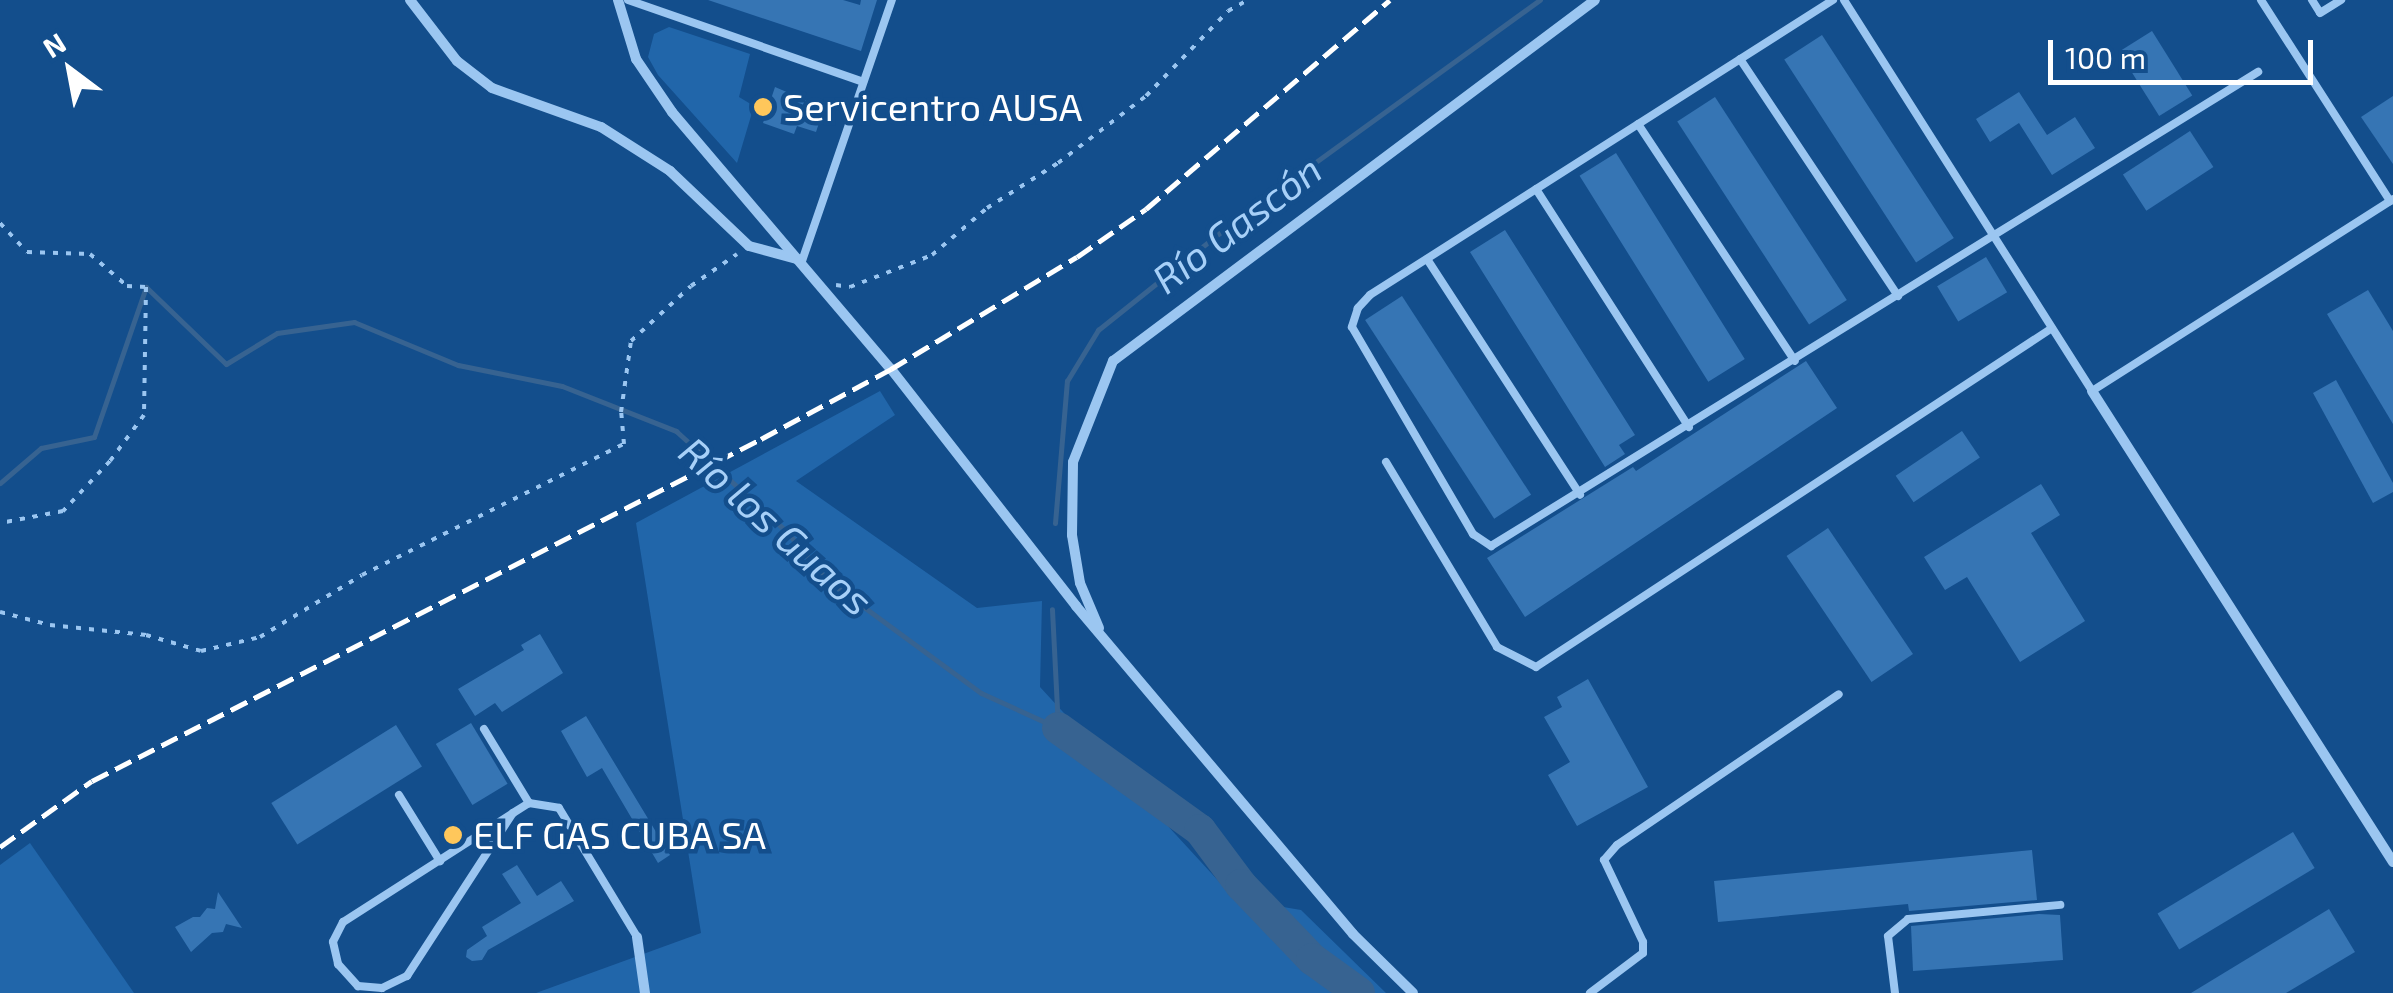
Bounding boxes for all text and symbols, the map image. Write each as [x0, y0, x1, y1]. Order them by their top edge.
north arrow [20, 20, 120, 120]
scale bar [2053, 20, 2318, 82]
text: N [37, 25, 72, 64]
text: 100 m [2065, 39, 2146, 75]
place label: Servicentro AUSA [783, 84, 1083, 130]
marker: Servicentro AUSA [752, 96, 774, 118]
water label: Río Gascón [1142, 144, 1330, 302]
water label: Río los Guaos [671, 426, 883, 624]
place label: ELF GAS CUBA SA [473, 812, 768, 858]
marker: ELF GAS CUBA SA [442, 824, 464, 846]

